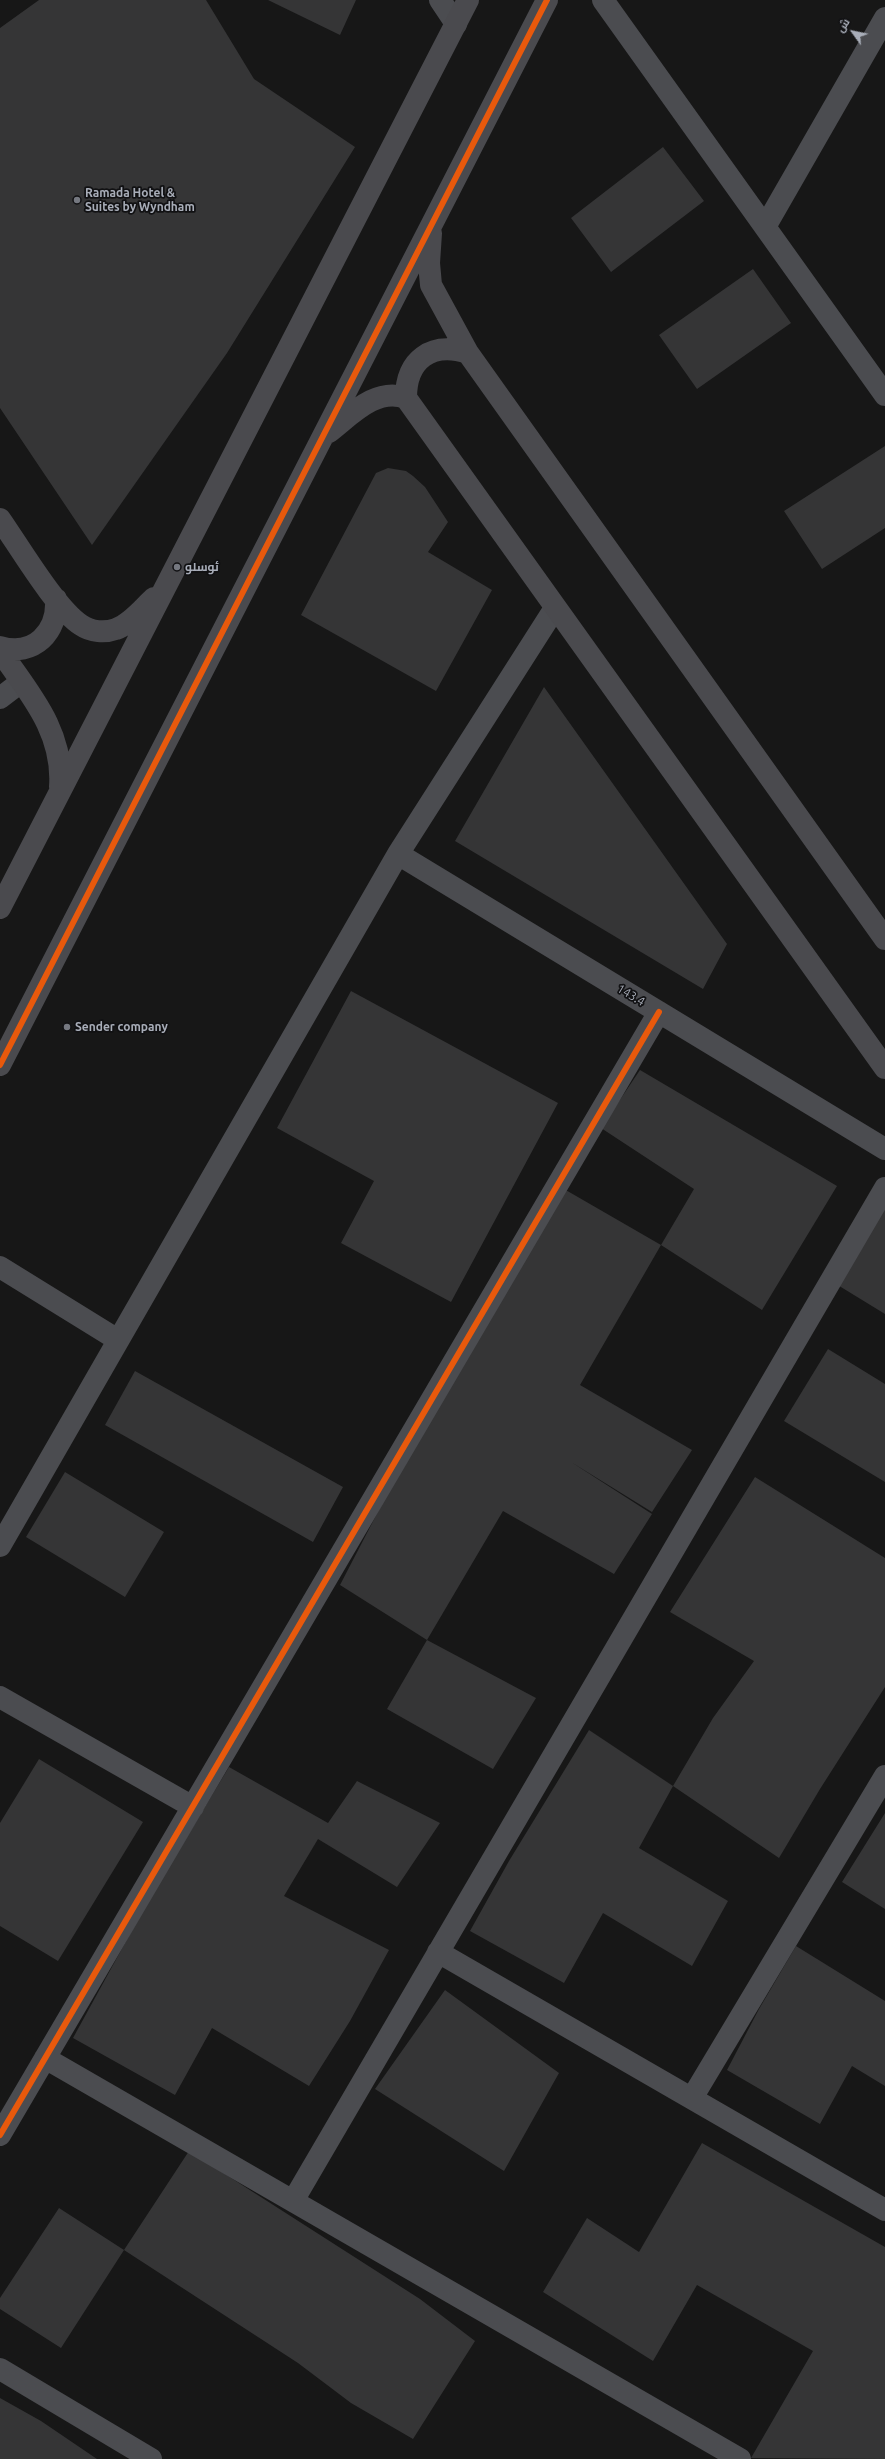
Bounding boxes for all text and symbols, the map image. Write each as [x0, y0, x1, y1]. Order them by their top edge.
north arrow [833, 12, 873, 52]
text: ش [834, 16, 852, 35]
place label: Ramada Hotel & Suites by Wyndham [85, 186, 195, 214]
marker: Ramada Hotel & Suites by Wyndham [72, 195, 82, 205]
place label: ئوسلو [185, 560, 219, 574]
marker: ئوسلو [172, 562, 182, 572]
street label: 143.4 [614, 981, 648, 1009]
place label: Sender company [75, 1020, 168, 1034]
marker: Sender company [62, 1022, 72, 1032]

